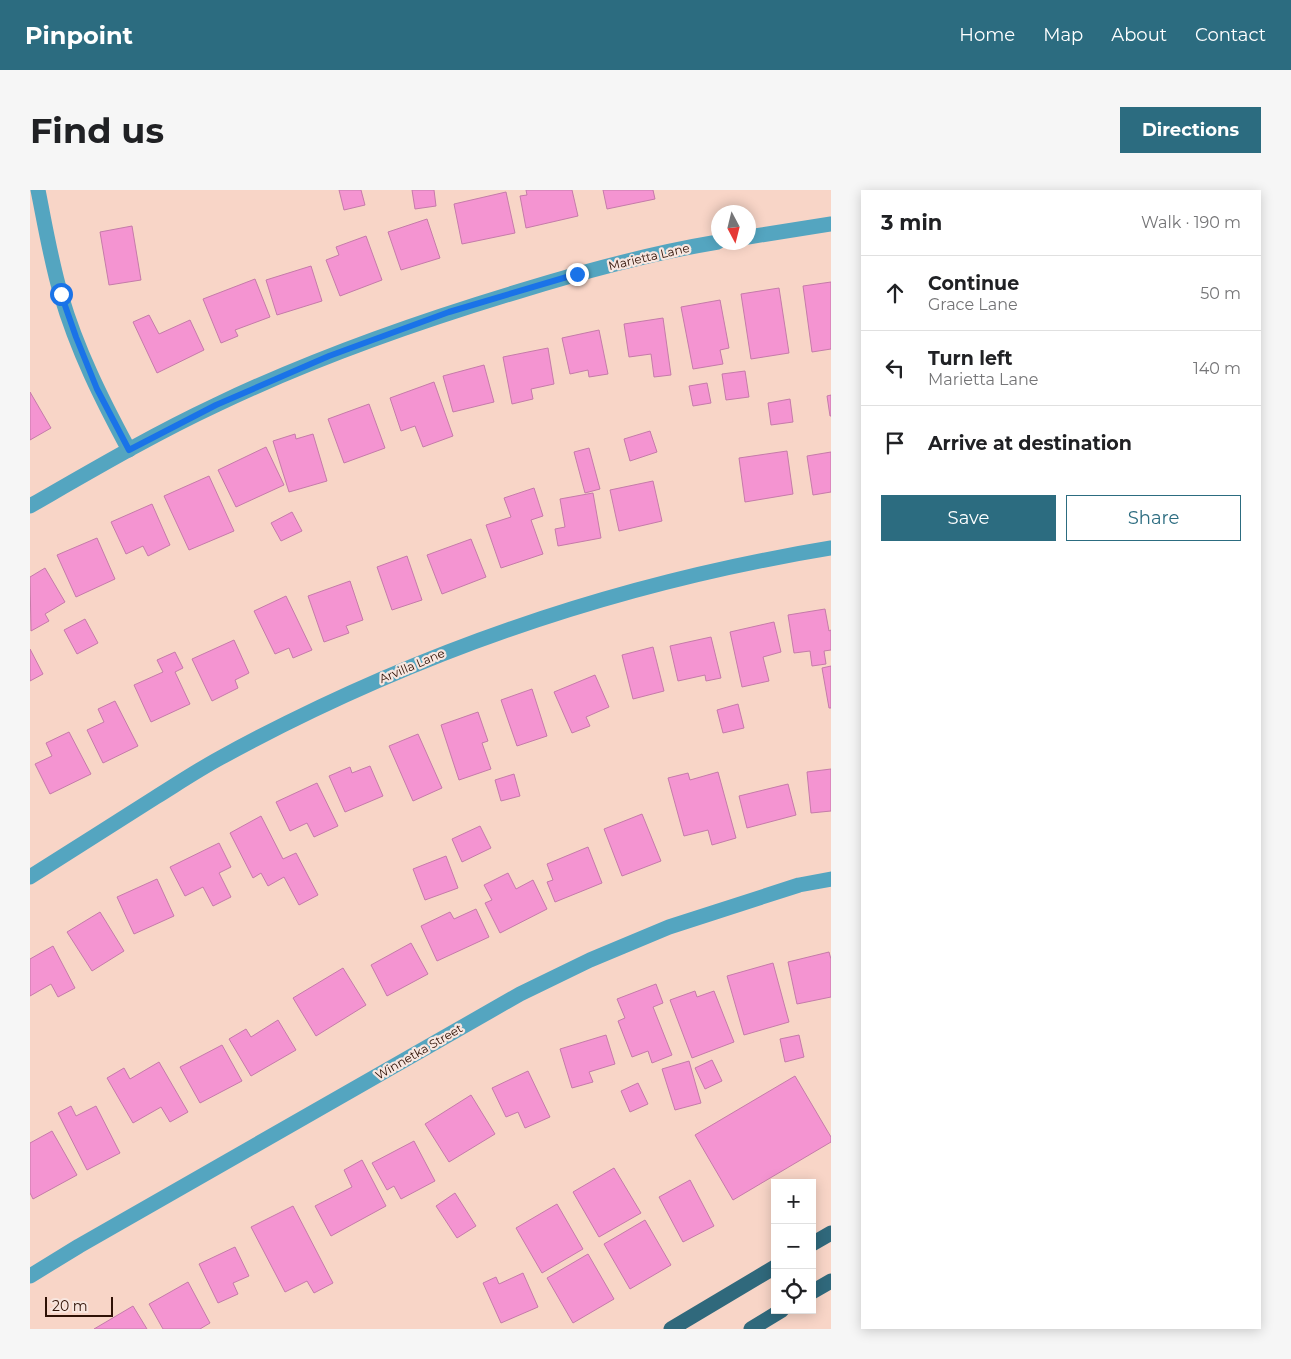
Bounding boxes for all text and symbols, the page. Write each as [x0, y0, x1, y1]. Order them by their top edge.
text: Pinpoint [25, 21, 133, 50]
text: Home [959, 24, 1015, 46]
text: Map [1043, 24, 1083, 46]
text: About [1111, 24, 1167, 46]
text: Contact [1195, 24, 1266, 46]
button: Directions [1120, 107, 1261, 153]
text: Find us [30, 109, 164, 152]
north arrow [711, 205, 756, 250]
text: 3 min [881, 210, 942, 235]
text: Walk · 190 m [1141, 213, 1241, 232]
street label: Marietta Lane [607, 240, 691, 273]
route end [566, 263, 589, 286]
text: Continue [928, 272, 1019, 295]
icon: ahead [881, 279, 909, 307]
route start [50, 283, 73, 306]
text: 50 m [1200, 284, 1241, 303]
text: Grace Lane [928, 295, 1018, 314]
text: Turn left [928, 347, 1013, 370]
icon: left [881, 354, 909, 382]
text: 140 m [1193, 359, 1241, 378]
text: Marietta Lane [928, 370, 1038, 389]
icon: arrive [881, 429, 909, 457]
text: Arrive at destination [928, 432, 1132, 455]
button: Save [881, 495, 1056, 541]
button: Share [1066, 495, 1241, 541]
street label: Arvilla Lane [377, 645, 447, 686]
street label: Winnetka Street [372, 1020, 465, 1083]
map controls [771, 1179, 816, 1314]
button: + [771, 1179, 816, 1224]
button: − [771, 1224, 816, 1269]
button: locate [771, 1269, 816, 1314]
scale bar [45, 1294, 112, 1317]
text: 20 m [52, 1297, 88, 1315]

